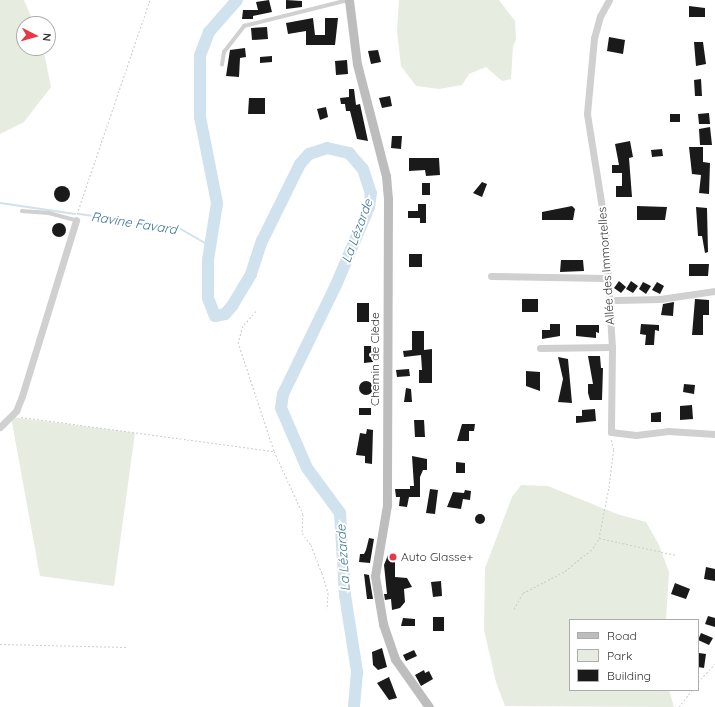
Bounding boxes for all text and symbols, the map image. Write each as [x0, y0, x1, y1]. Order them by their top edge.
north arrow [16, 16, 56, 56]
text: N [40, 32, 54, 42]
water label: La Lézarde [338, 197, 376, 265]
street label: Allée des Immortelles [595, 206, 617, 326]
water label: Ravine Favard [90, 209, 178, 237]
street label: Chemin de Clède [368, 312, 382, 406]
water label: La Lézarde [333, 524, 353, 592]
place label: Auto Glasse+ [401, 550, 473, 564]
marker: Auto Glasse+ [388, 552, 398, 562]
legend [569, 619, 699, 691]
text: Road [607, 628, 637, 643]
text: Park [607, 648, 632, 663]
text: Building [607, 668, 651, 683]

